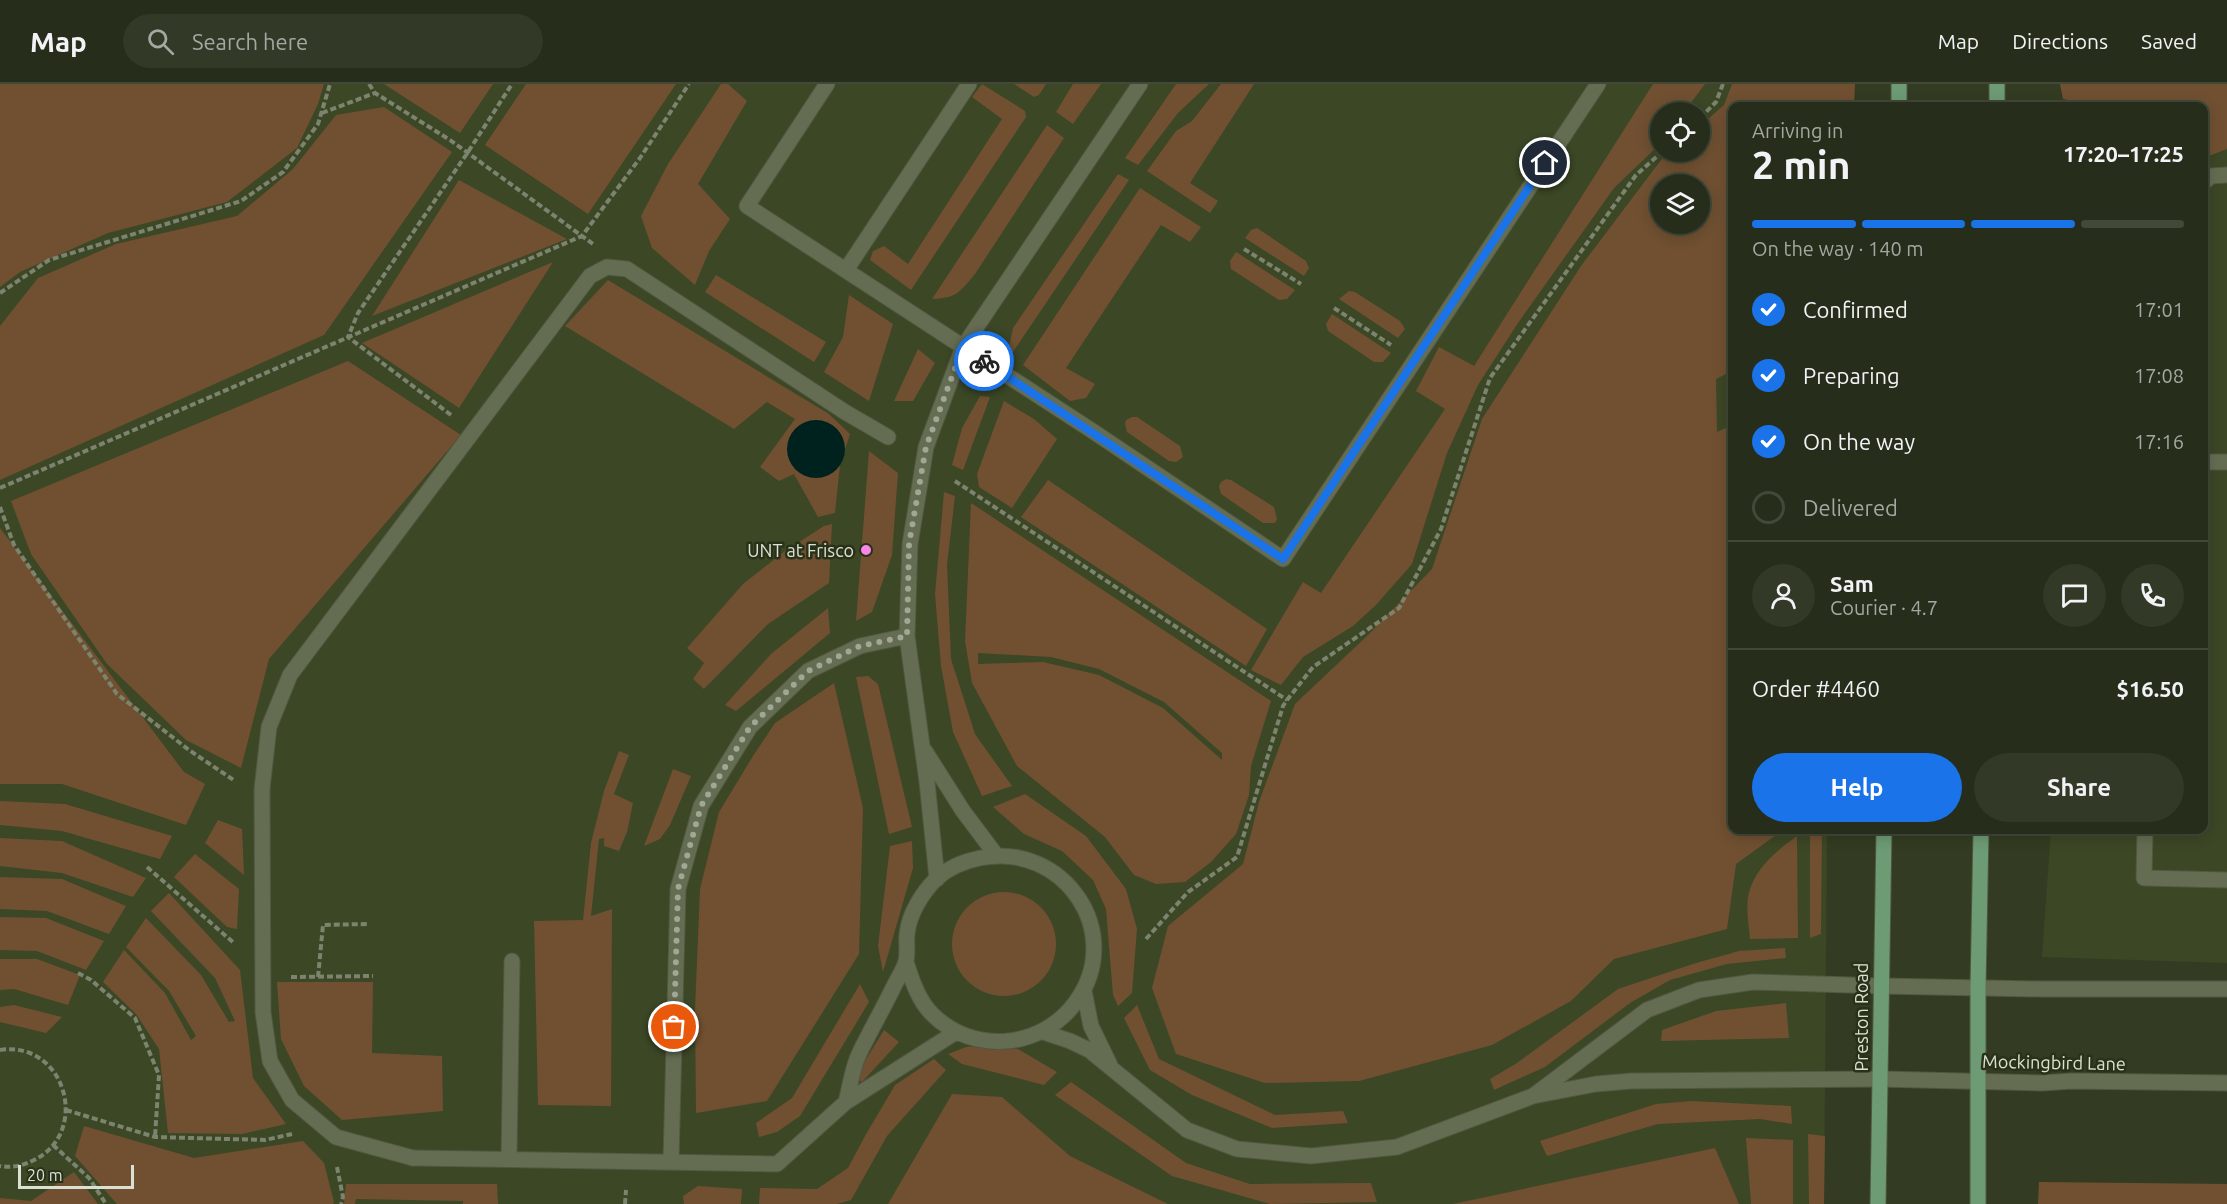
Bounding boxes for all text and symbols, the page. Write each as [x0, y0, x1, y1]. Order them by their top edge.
search box [123, 14, 543, 68]
icon: search [144, 25, 177, 58]
text: Map [30, 26, 87, 57]
text: Search here [192, 29, 308, 54]
text: Map [1938, 29, 1979, 53]
text: Directions [2012, 29, 2108, 53]
text: Saved [2141, 29, 2197, 53]
map controls [1650, 102, 1710, 234]
button: locate [1650, 102, 1710, 162]
text: Arriving in [1752, 119, 1843, 142]
pin [1519, 137, 1570, 188]
text: 17:20–17:25 [2063, 141, 2184, 166]
text: 2 min [1752, 143, 1851, 186]
icon: home [1528, 146, 1561, 179]
button: layers [1650, 174, 1710, 234]
text: On the way · 140 m [1752, 237, 1924, 260]
icon: check [1752, 293, 1785, 326]
text: Confirmed [1803, 297, 1908, 322]
text: 17:01 [2134, 298, 2184, 321]
courier [954, 331, 1014, 391]
icon: bike [968, 345, 1001, 378]
icon: check [1752, 359, 1785, 392]
text: Preparing [1803, 363, 1900, 388]
text: 17:08 [2134, 364, 2184, 387]
icon: check [1752, 425, 1785, 458]
text: On the way [1803, 429, 1915, 454]
text: 17:16 [2134, 430, 2184, 453]
text: Delivered [1803, 495, 1898, 520]
place label: UNT at Frisco [747, 540, 854, 560]
marker: UNT at Frisco [859, 543, 873, 557]
button: person [1752, 564, 1815, 627]
button: chat [2043, 564, 2106, 627]
button: phone [2121, 564, 2184, 627]
text: Sam [1830, 571, 1874, 596]
text: Courier · 4.7 [1830, 596, 1938, 619]
text: Order #4460 [1752, 676, 1880, 701]
text: $16.50 [2117, 676, 2184, 701]
button: Help [1752, 753, 1962, 822]
button: Share [1974, 753, 2184, 822]
street label: Preston Road [1851, 963, 1871, 1071]
pin [648, 1001, 699, 1052]
icon: bag [657, 1010, 690, 1043]
street label: Mockingbird Lane [1982, 1051, 2126, 1073]
scale bar [18, 1162, 134, 1190]
text: 20 m [27, 1166, 63, 1184]

